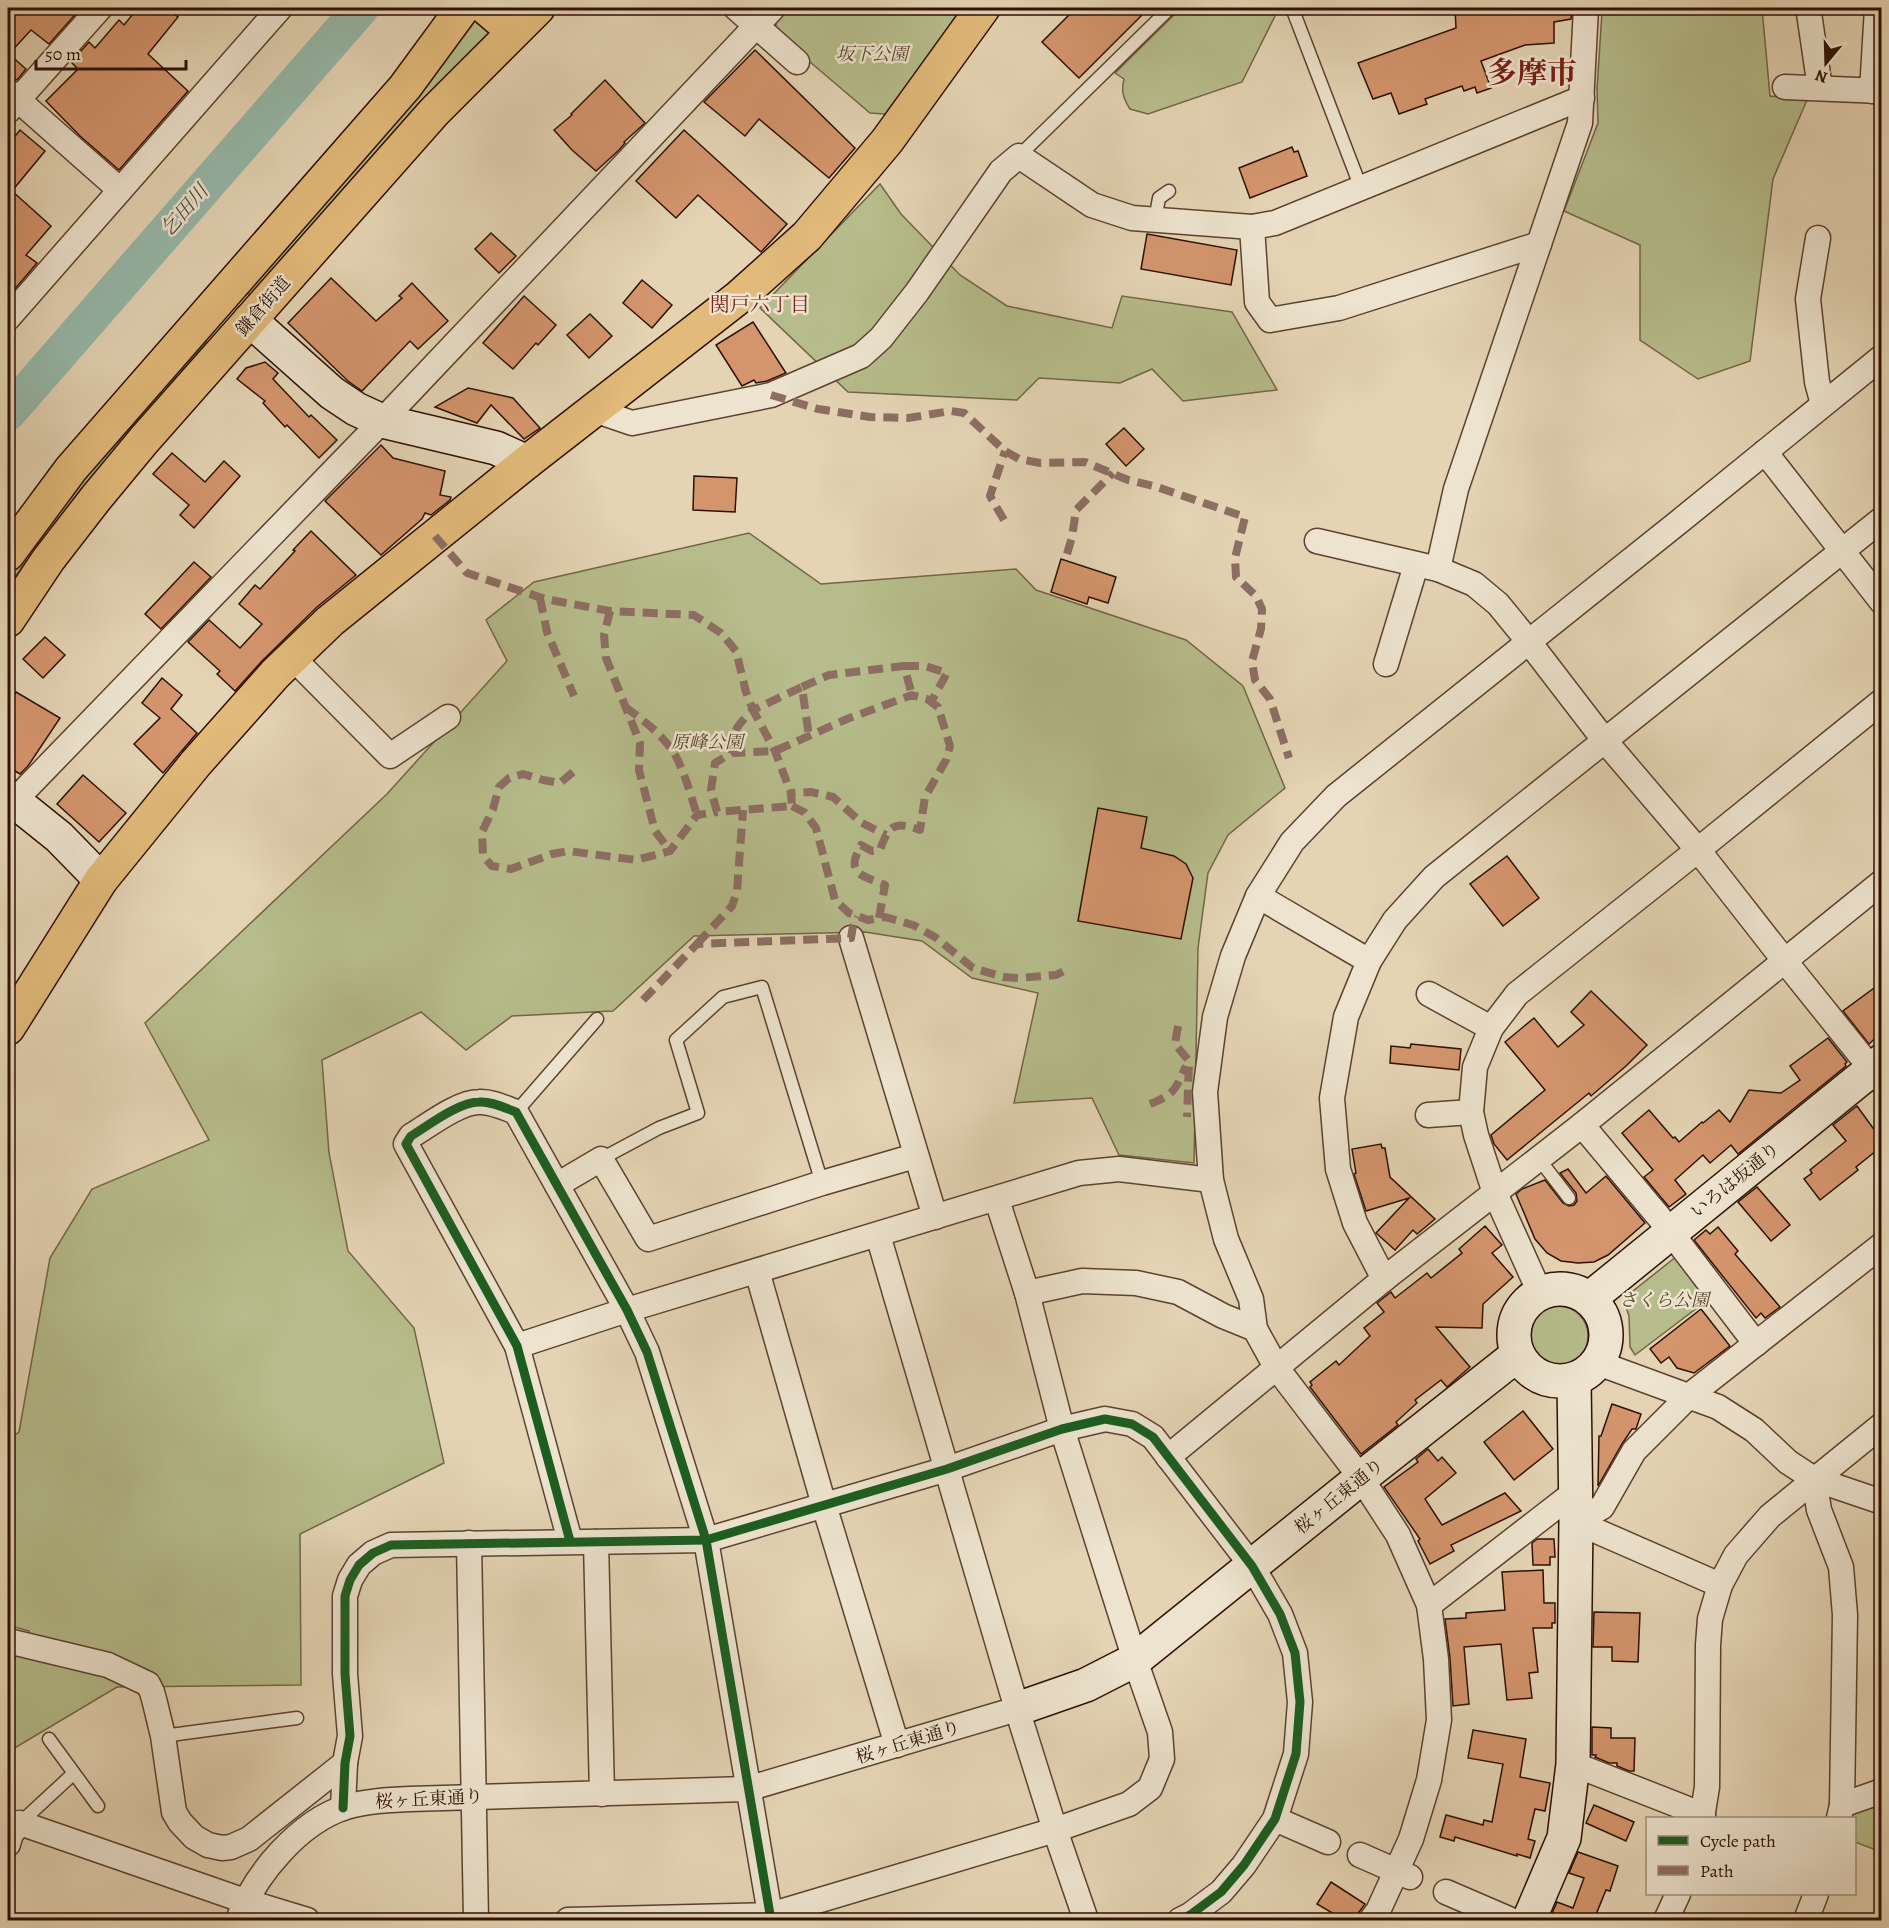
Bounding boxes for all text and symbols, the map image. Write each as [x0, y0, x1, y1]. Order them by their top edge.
scale bar [36, 33, 186, 71]
north arrow [1796, 33, 1856, 93]
text: 50 m [45, 42, 81, 66]
park label: 坂下公園 [836, 42, 911, 66]
district label: 多摩市 [1487, 53, 1577, 93]
text: N [1812, 64, 1831, 89]
water label: 乞田川 [155, 177, 216, 242]
street label: 鎌倉街道 [230, 271, 296, 341]
district label: 関戸六丁目 [710, 291, 810, 318]
park label: 原峰公園 [671, 730, 746, 754]
street label: いろは坂通り [1685, 1137, 1785, 1223]
park label: さくら公園 [1619, 1288, 1712, 1312]
street label: 桜ヶ丘東通り [1289, 1453, 1389, 1539]
street label: 桜ヶ丘東通り [853, 1715, 963, 1769]
street label: 桜ヶ丘東通り [374, 1784, 484, 1814]
legend [1646, 1817, 1856, 1895]
text: Cycle path [1700, 1829, 1776, 1853]
text: Path [1700, 1859, 1734, 1883]

